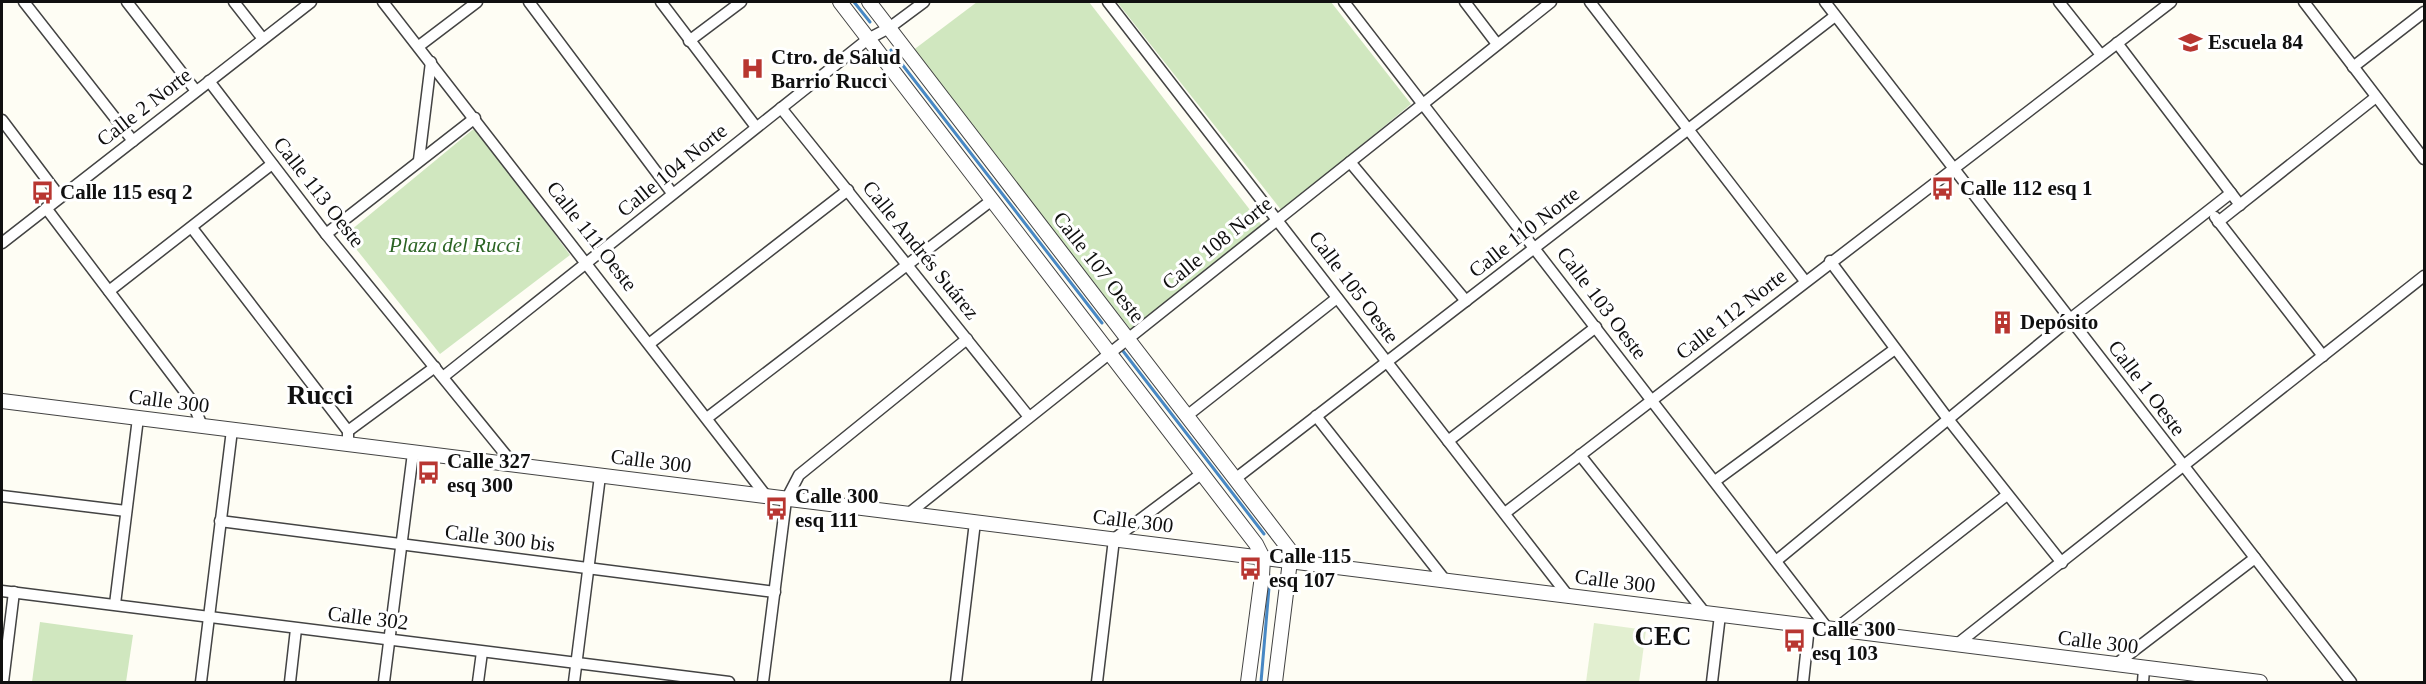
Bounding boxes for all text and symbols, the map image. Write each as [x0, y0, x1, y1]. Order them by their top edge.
school or university icon: Escuela 84 [2177, 29, 2203, 55]
place label: Escuela 84 [2208, 30, 2304, 54]
place label: Ctro. de Salud Barrio Rucci [771, 45, 901, 93]
hospital icon: Ctro. de Salud Barrio Rucci [740, 56, 766, 82]
street label: Calle 2 Norte [92, 63, 196, 151]
street label: Calle 104 Norte [612, 118, 732, 222]
street label: Calle 113 Oeste [268, 132, 370, 252]
bus stop icon: Calle 112 esq 1 [1929, 175, 1955, 201]
street label: Calle 111 Oeste [542, 176, 642, 296]
street label: Calle Andrés Suárez [858, 176, 984, 324]
place label: Calle 112 esq 1 [1960, 176, 2092, 200]
bus stop icon: Calle 115 esq 2 [29, 179, 55, 205]
place label: Calle 115 esq 2 [60, 180, 192, 204]
street label: Calle 110 Norte [1464, 181, 1584, 283]
street label: Calle 108 Norte [1157, 191, 1277, 295]
street label: Calle 107 Oeste [1048, 207, 1150, 327]
street label: Calle 105 Oeste [1304, 226, 1404, 348]
park label: Plaza del Rucci [388, 233, 521, 257]
street label: Calle 103 Oeste [1552, 242, 1652, 364]
street label: Calle 112 Norte [1671, 263, 1791, 365]
building icon: Depósito [1989, 309, 2015, 335]
place label: Depósito [2020, 310, 2098, 334]
street label: Calle 1 Oeste [2103, 336, 2191, 440]
district label: Rucci [287, 380, 353, 410]
street label: Calle 300 [127, 384, 211, 418]
street label: Calle 300 [609, 444, 693, 478]
place label: Calle 327 esq 300 [447, 449, 530, 497]
bus stop icon: Calle 327 esq 300 [416, 460, 442, 486]
place label: Calle 300 esq 111 [795, 484, 878, 532]
bus stop icon: Calle 300 esq 111 [764, 495, 790, 521]
street label: Calle 300 [1091, 504, 1175, 538]
street label: Calle 300 bis [444, 519, 556, 557]
place label: Calle 115 esq 107 [1269, 544, 1351, 592]
bus stop icon: Calle 115 esq 107 [1238, 555, 1264, 581]
street label: Calle 300 [1573, 564, 1657, 598]
street label: Calle 302 [326, 601, 410, 635]
place label: Calle 300 esq 103 [1812, 617, 1895, 665]
district label: CEC [1634, 621, 1692, 651]
street label: Calle 300 [2056, 625, 2140, 659]
bus stop icon: Calle 300 esq 103 [1781, 628, 1807, 654]

